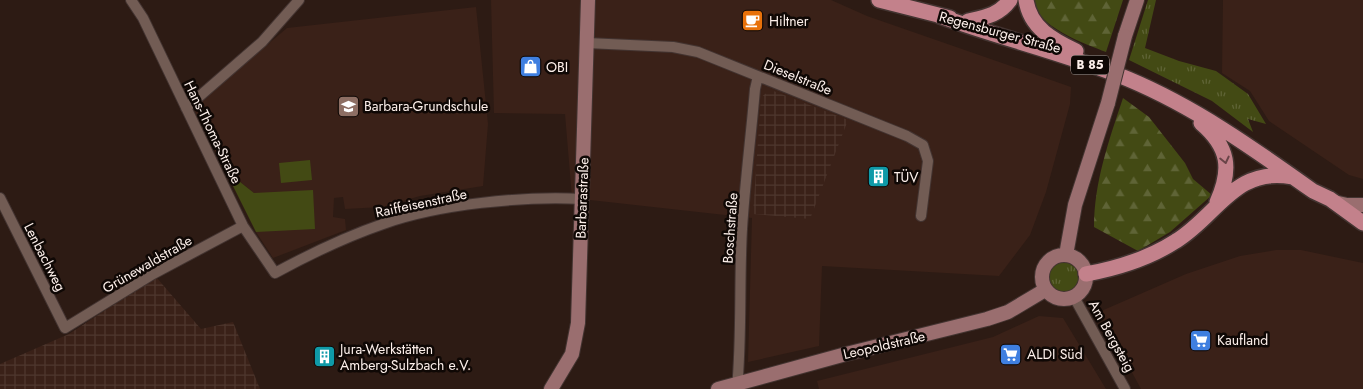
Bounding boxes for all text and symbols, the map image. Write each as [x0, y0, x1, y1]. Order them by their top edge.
street label: Regensburger Straße [937, 6, 1063, 58]
cafe icon: Hiltner [741, 9, 765, 33]
place label: Hiltner [769, 11, 809, 31]
street label: Dieselstraße [761, 54, 835, 100]
shop icon: OBI [518, 55, 542, 79]
road number: B 85 [1071, 56, 1109, 74]
place label: OBI [546, 57, 568, 77]
street label: Hans-Thoma-Straße [179, 77, 247, 187]
school or university icon: Barbara-Grundschule [336, 94, 360, 118]
place label: Barbara-Grundschule [364, 96, 488, 116]
one-way arrow [1219, 155, 1230, 164]
street label: Barbarastraße [571, 157, 593, 239]
building icon: TÜV [866, 165, 890, 189]
place label: TÜV [894, 167, 919, 187]
street label: Raiffeisenstraße [373, 184, 469, 222]
street label: Boschstraße [718, 192, 742, 264]
street label: Lenbachweg [19, 219, 71, 295]
street label: Grünewaldstraße [98, 230, 196, 298]
street label: Am Bergsteig [1084, 296, 1140, 376]
street label: Leopoldstraße [841, 326, 927, 364]
supermarket icon: Kaufland [1189, 328, 1213, 352]
place label: Kaufland [1217, 330, 1268, 350]
place label: Jura-Werkstätten Amberg-Sulzbach e.V. [338, 339, 471, 375]
supermarket icon: ALDI Süd [999, 342, 1023, 366]
place label: ALDI Süd [1027, 344, 1083, 364]
building icon: Jura-Werkstätten Amberg-Sulzbach e.V. [312, 345, 336, 369]

